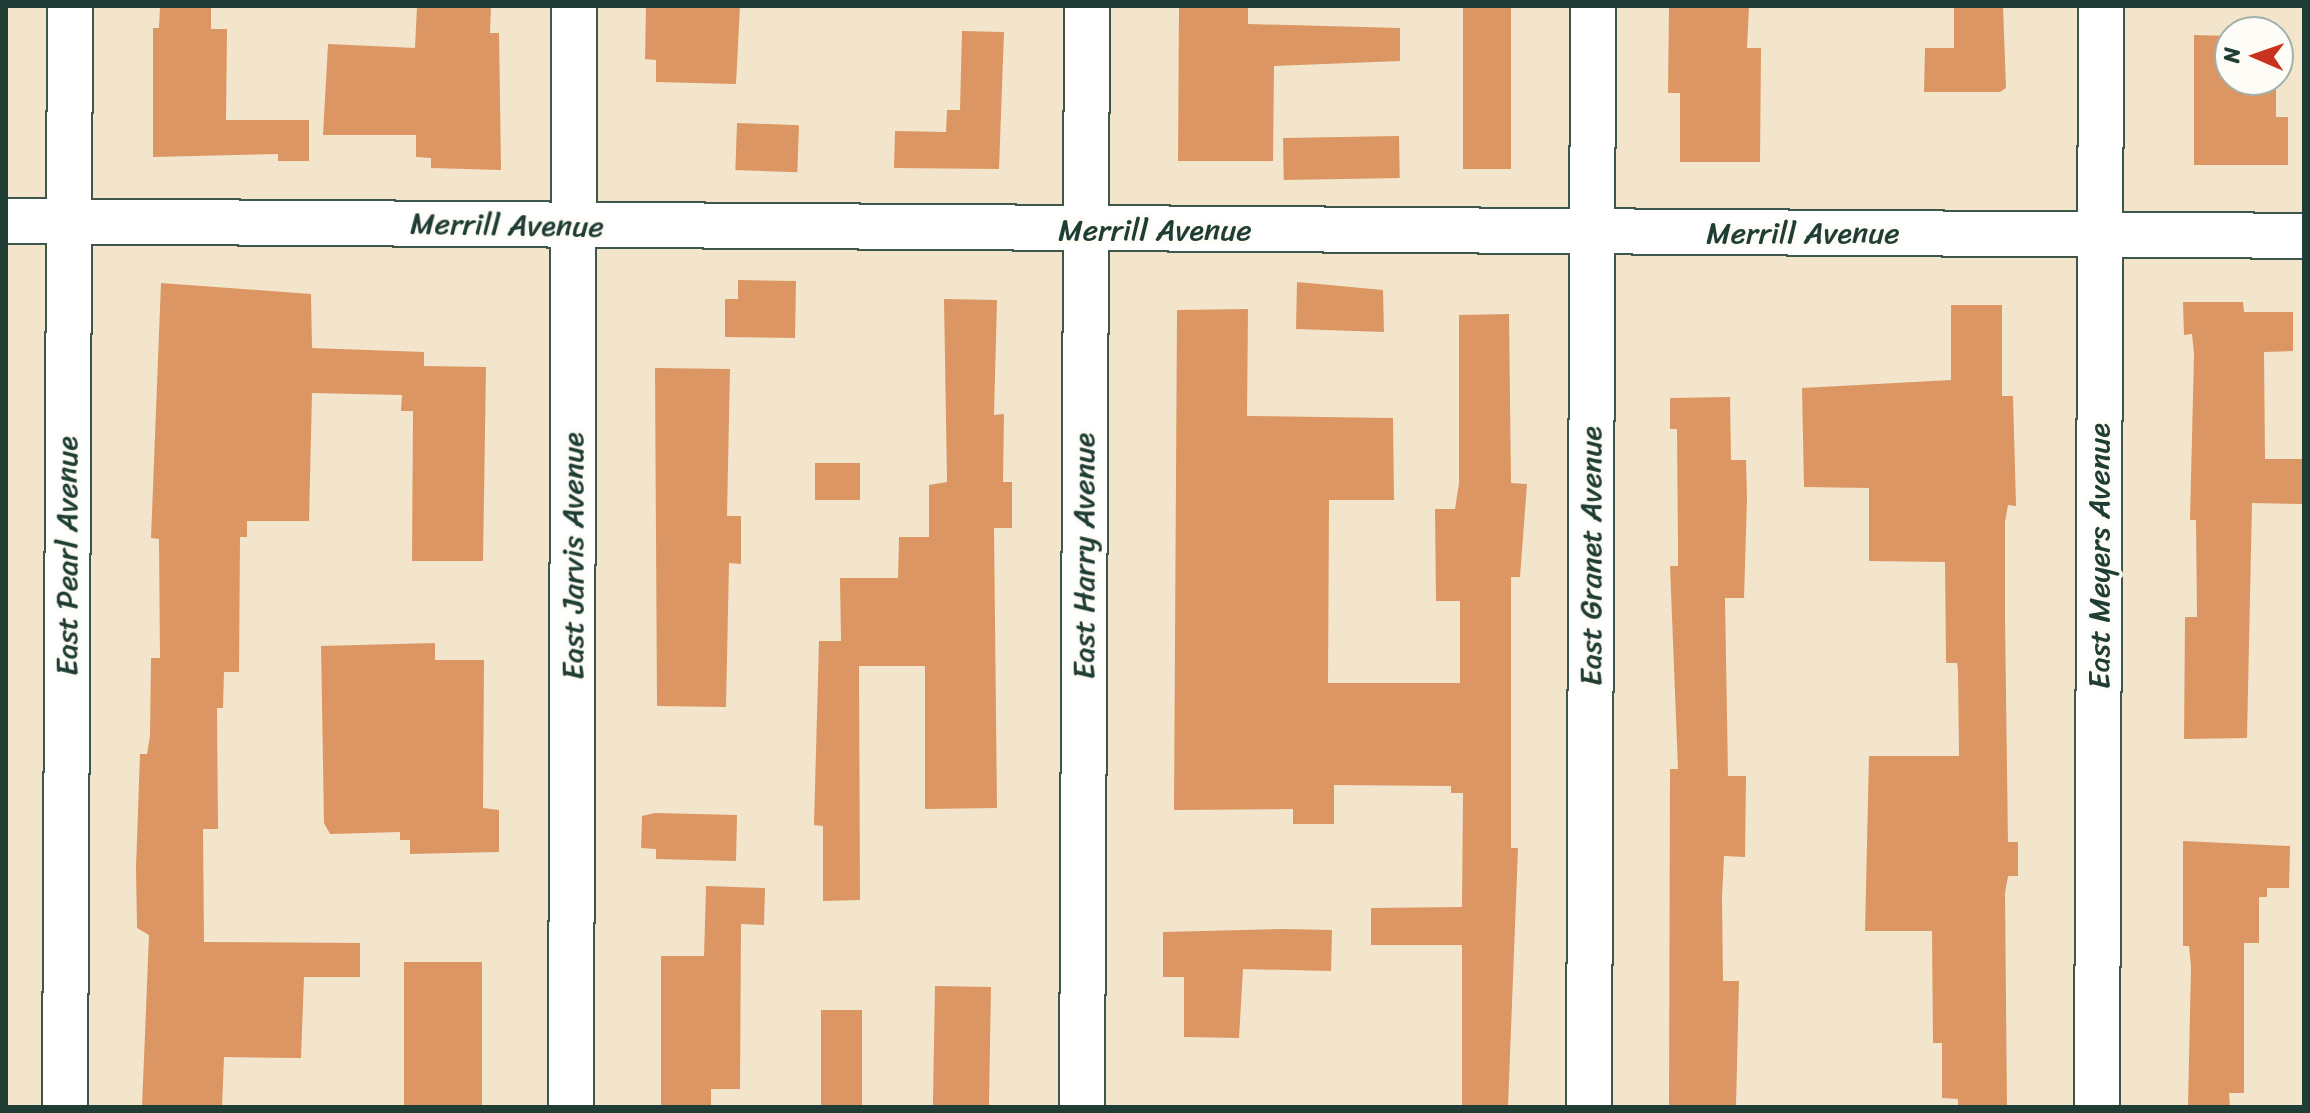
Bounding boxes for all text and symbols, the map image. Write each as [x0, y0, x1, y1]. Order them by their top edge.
north arrow [2214, 16, 2294, 96]
text: N [2212, 47, 2251, 64]
street label: Merrill Avenue [410, 205, 604, 245]
street label: Merrill Avenue [1058, 212, 1252, 248]
street label: Merrill Avenue [1706, 215, 1900, 251]
street label: East Meyers Avenue [2081, 423, 2117, 689]
street label: East Granet Avenue [1573, 426, 1609, 686]
street label: East Jarvis Avenue [555, 433, 591, 679]
street label: East Harry Avenue [1066, 433, 1102, 679]
street label: East Pearl Avenue [49, 436, 85, 676]

